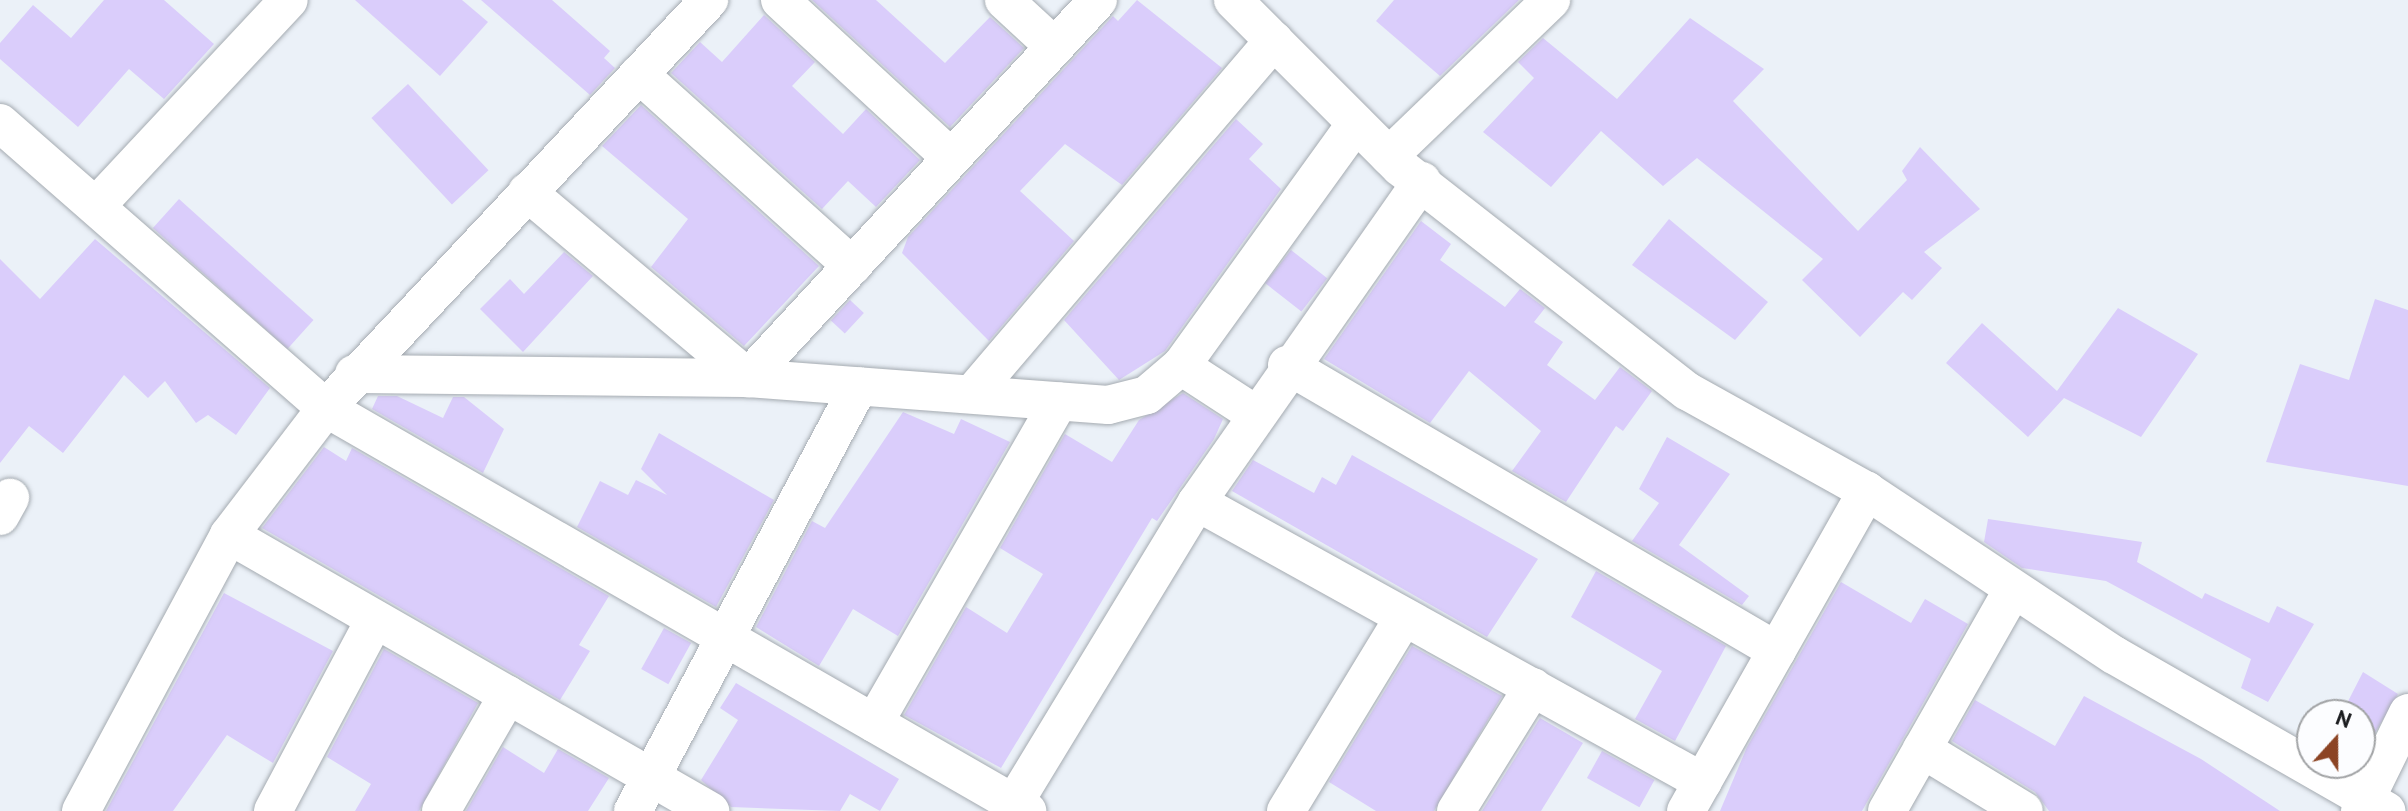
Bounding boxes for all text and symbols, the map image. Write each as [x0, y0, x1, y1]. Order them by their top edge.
north arrow [2296, 699, 2376, 779]
text: N [2332, 703, 2356, 734]

